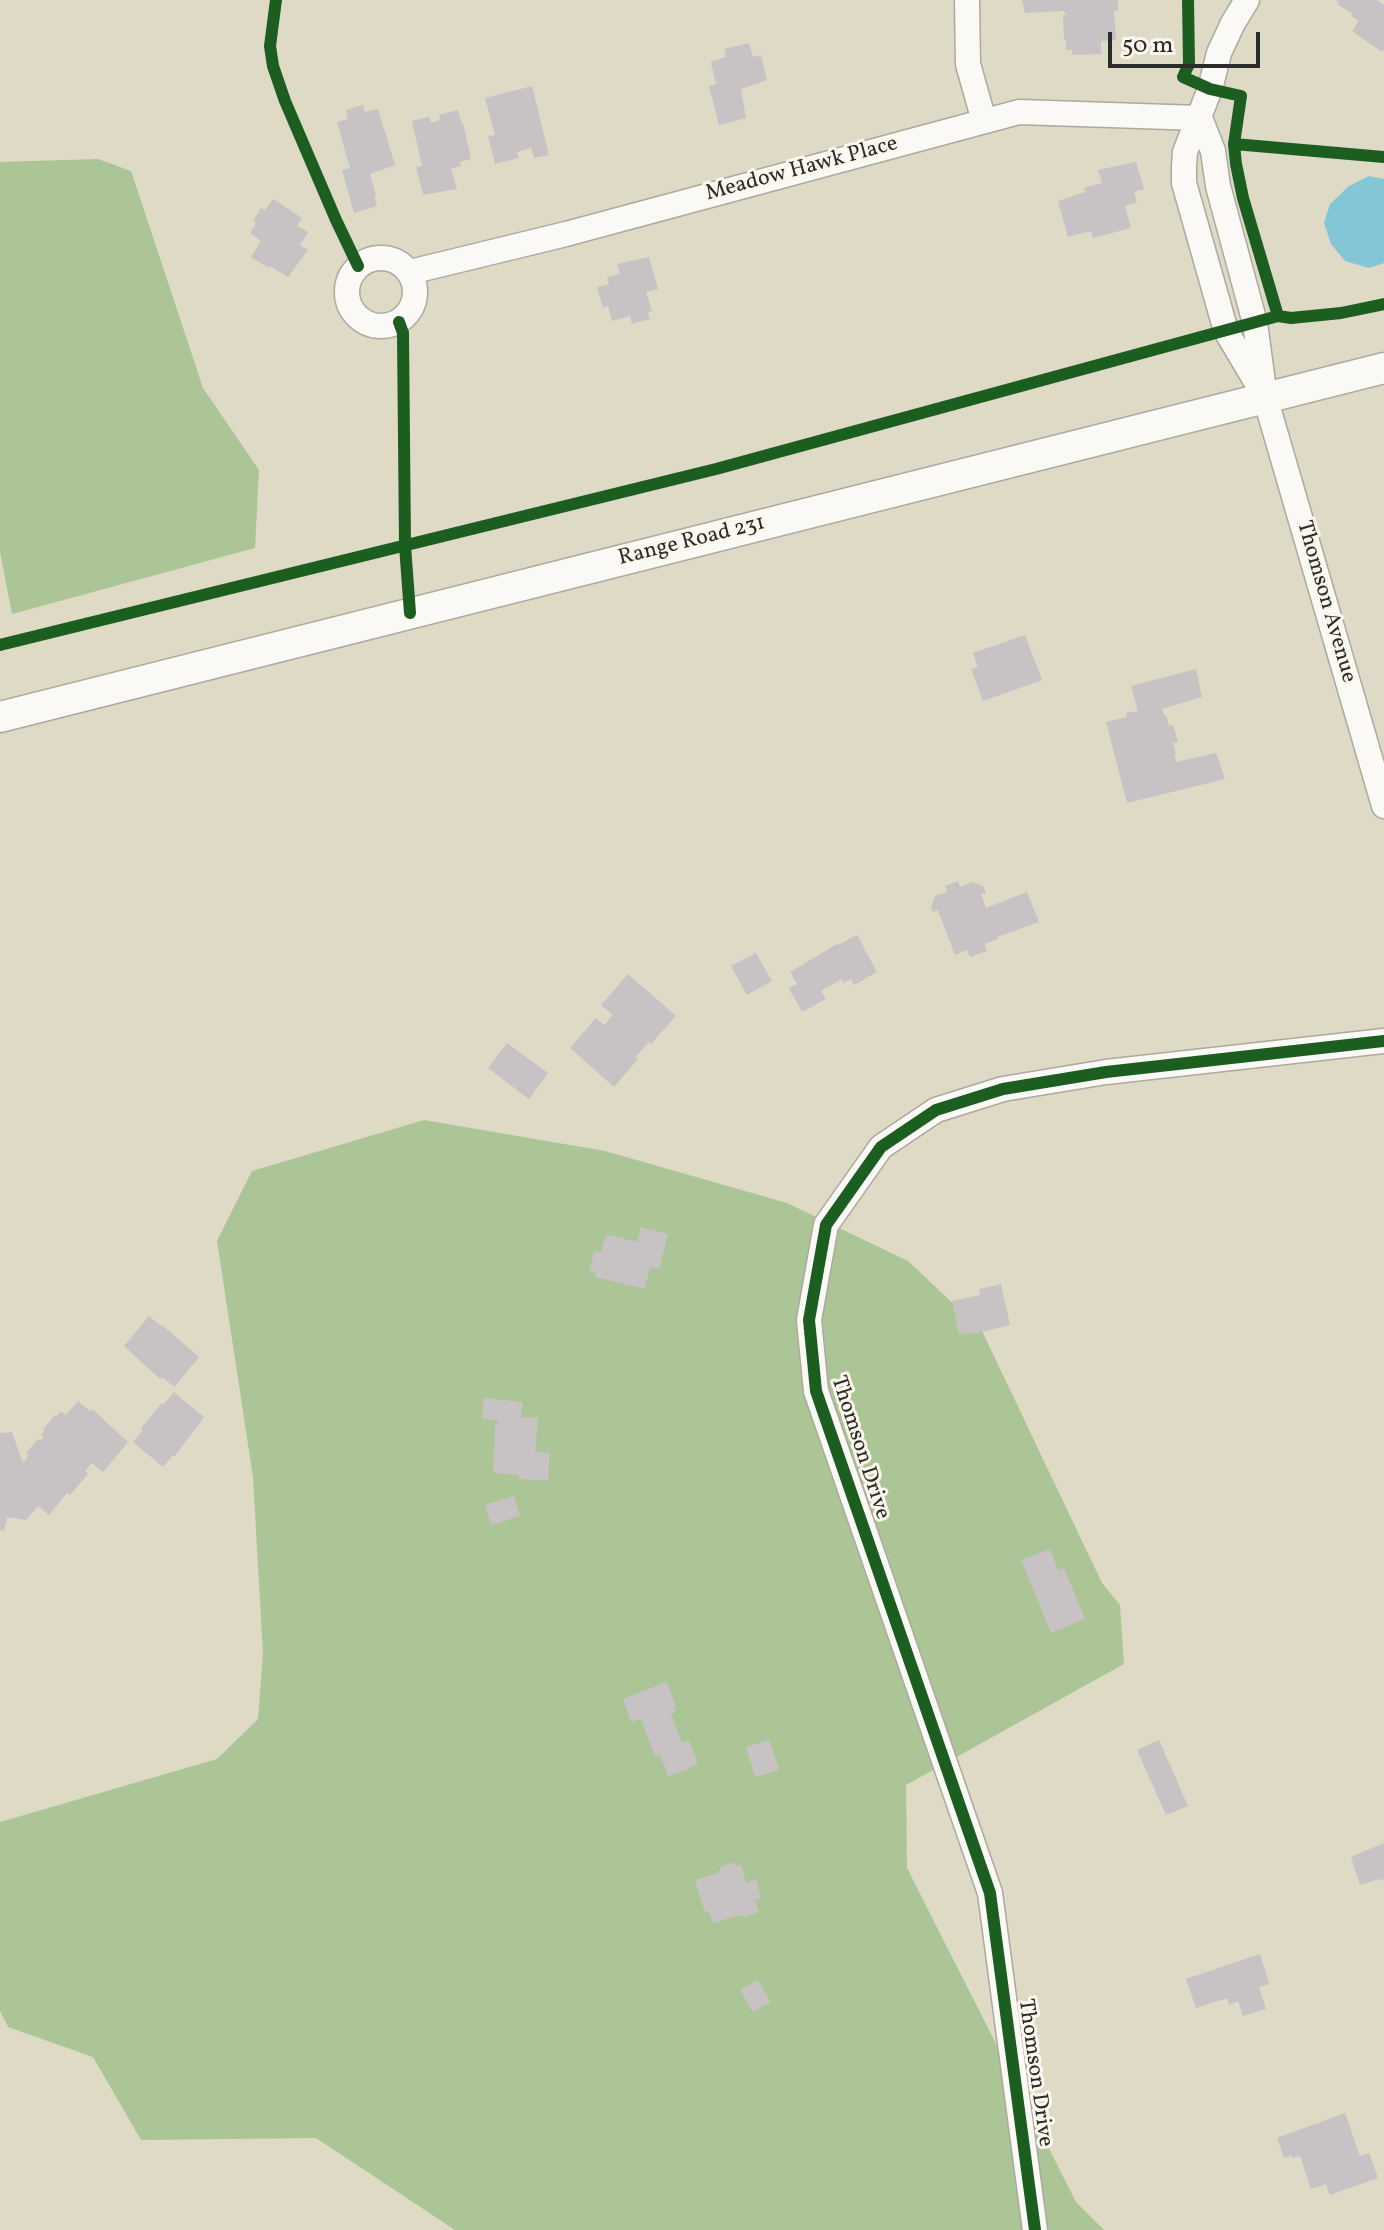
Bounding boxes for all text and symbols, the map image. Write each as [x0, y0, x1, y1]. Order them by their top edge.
scale bar [1112, 16, 1264, 66]
text: 50 m [1122, 29, 1174, 63]
street label: Meadow Hawk Place [703, 132, 901, 208]
street label: Range Road 231 [616, 511, 768, 573]
street label: Thomson Avenue [1289, 518, 1361, 686]
street label: Thomson Drive [823, 1373, 895, 1523]
street label: Thomson Drive [1011, 1997, 1057, 2149]

